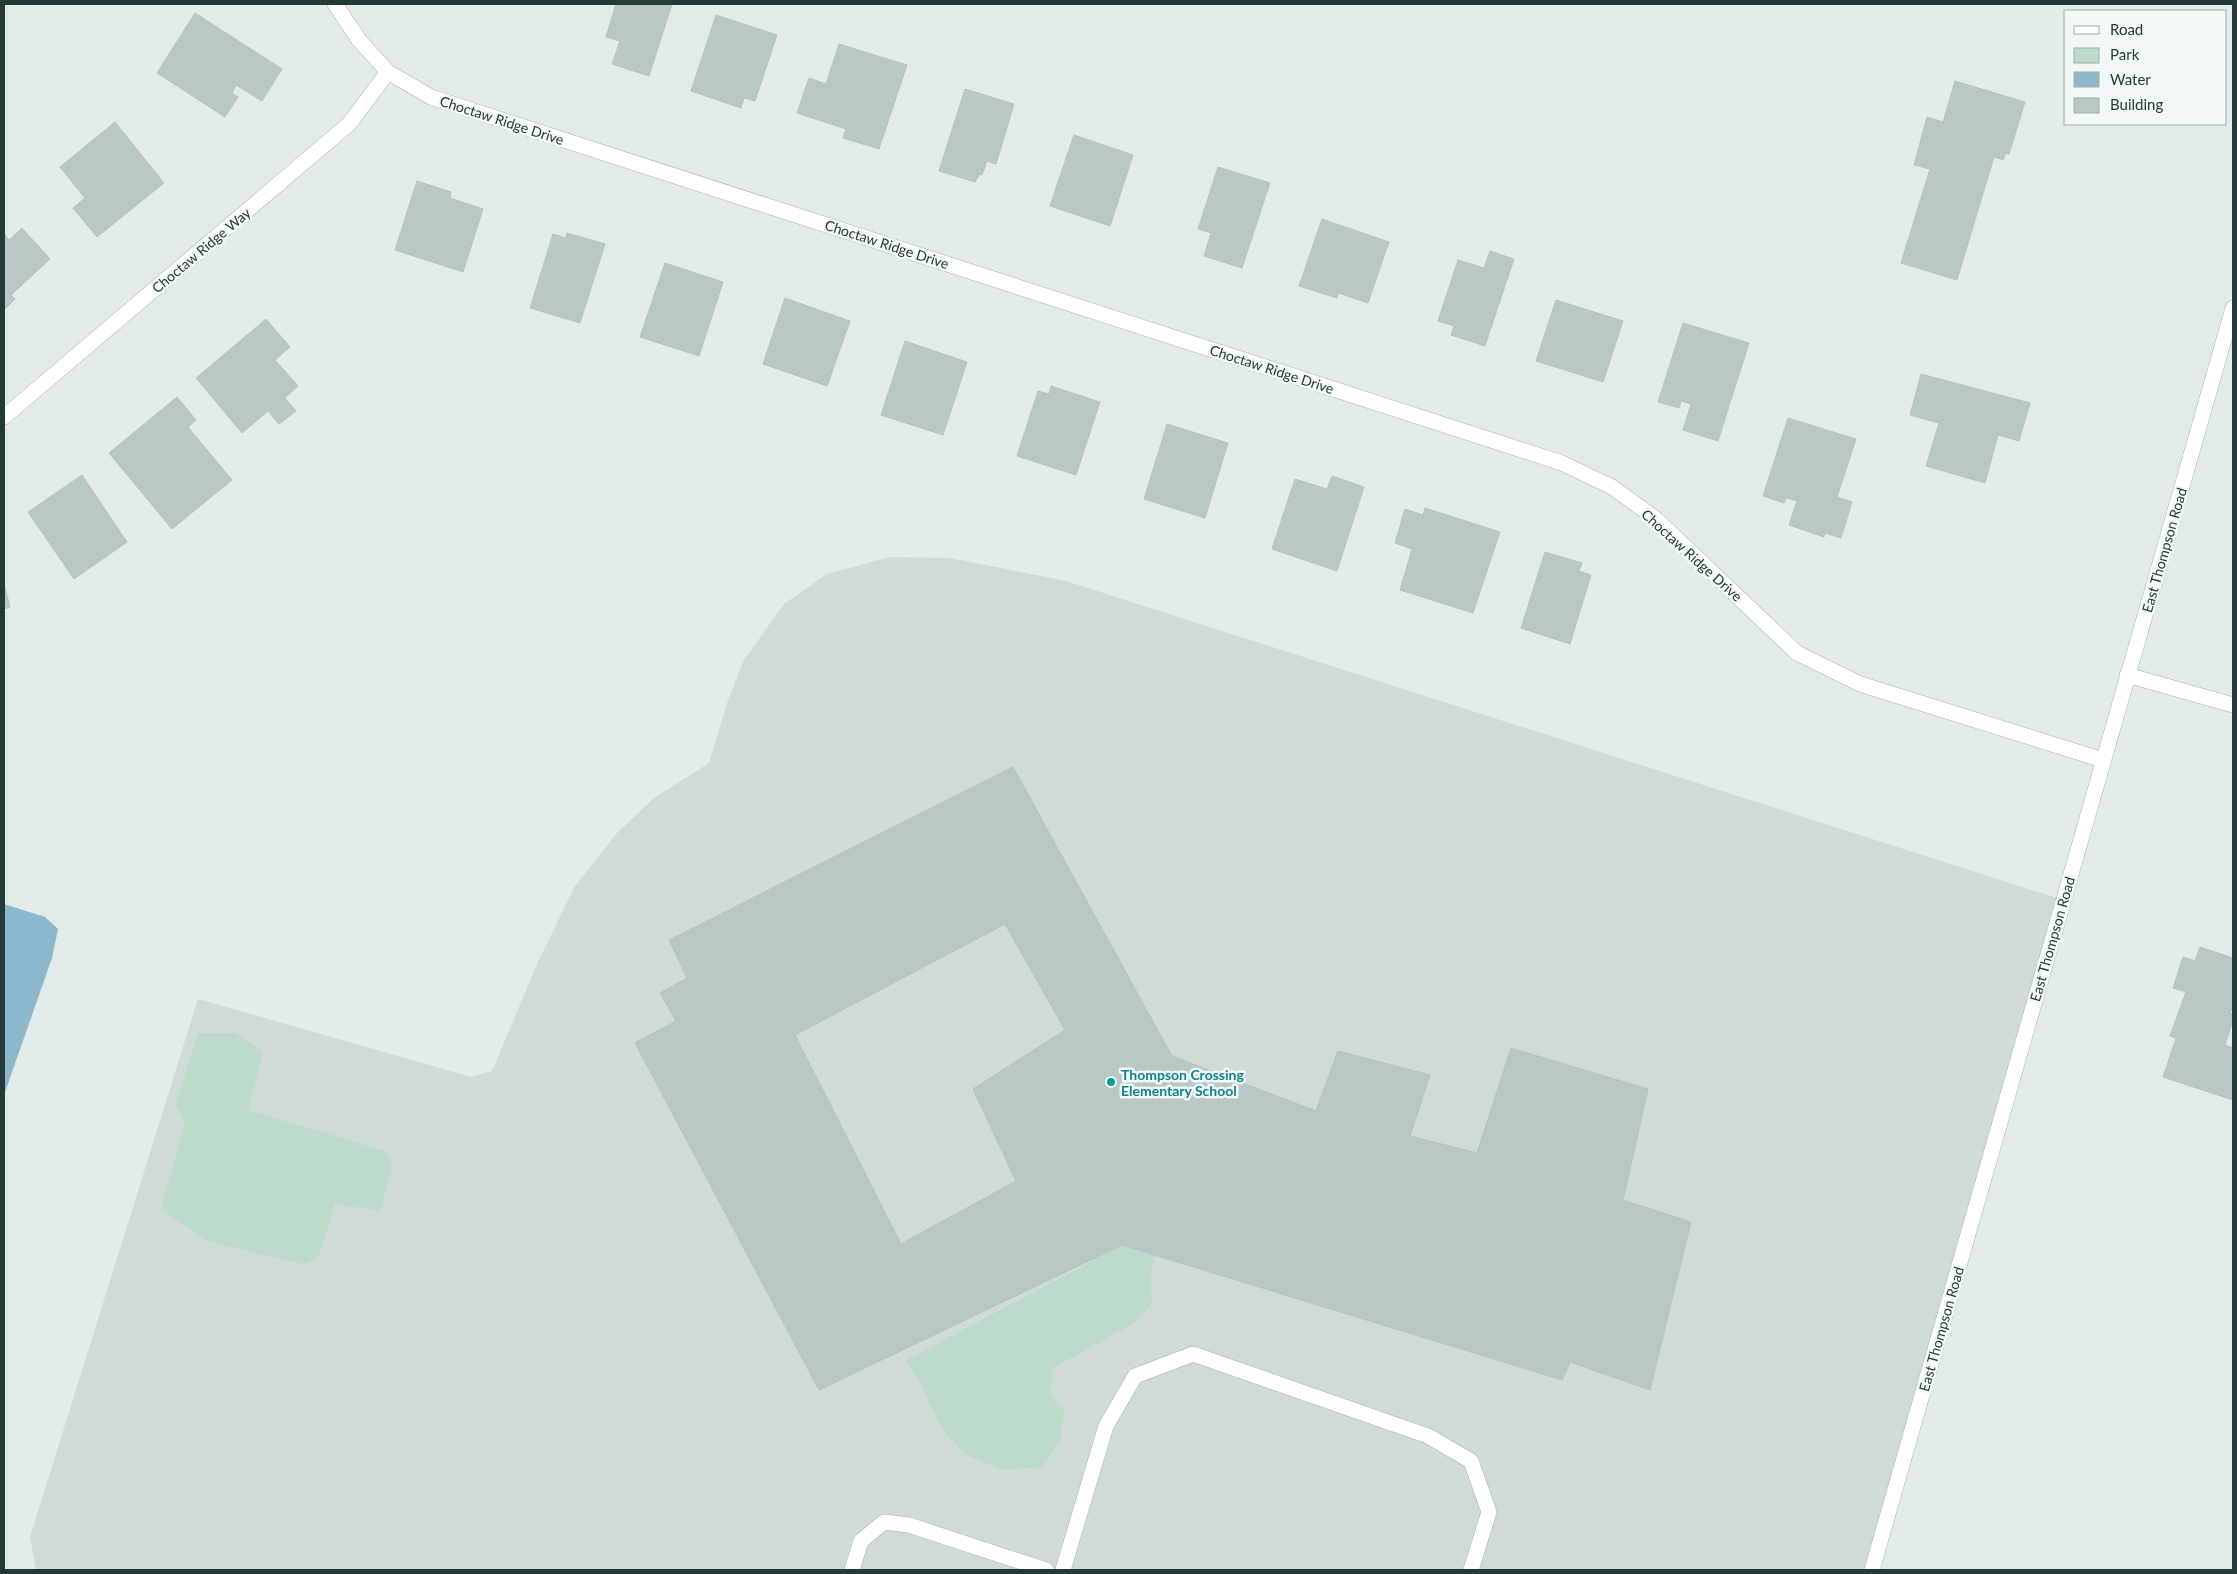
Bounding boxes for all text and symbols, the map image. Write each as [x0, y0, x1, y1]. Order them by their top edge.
legend [2064, 10, 2227, 125]
text: Road [2110, 20, 2143, 38]
text: Park [2110, 45, 2140, 63]
text: Water [2110, 70, 2151, 88]
street label: Choctaw Ridge Drive [438, 92, 566, 148]
text: Building [2110, 95, 2163, 113]
street label: Choctaw Ridge Way [148, 203, 254, 296]
street label: Choctaw Ridge Drive [823, 216, 951, 272]
street label: Choctaw Ridge Drive [1208, 341, 1336, 397]
street label: East Thompson Road [2138, 486, 2190, 614]
street label: Choctaw Ridge Drive [1638, 505, 1746, 605]
street label: East Thompson Road [2026, 875, 2078, 1003]
place label: Thompson Crossing Elementary School [1121, 1066, 1244, 1099]
marker: Thompson Crossing Elementary School [1105, 1076, 1117, 1088]
street label: East Thompson Road [1915, 1265, 1967, 1393]

